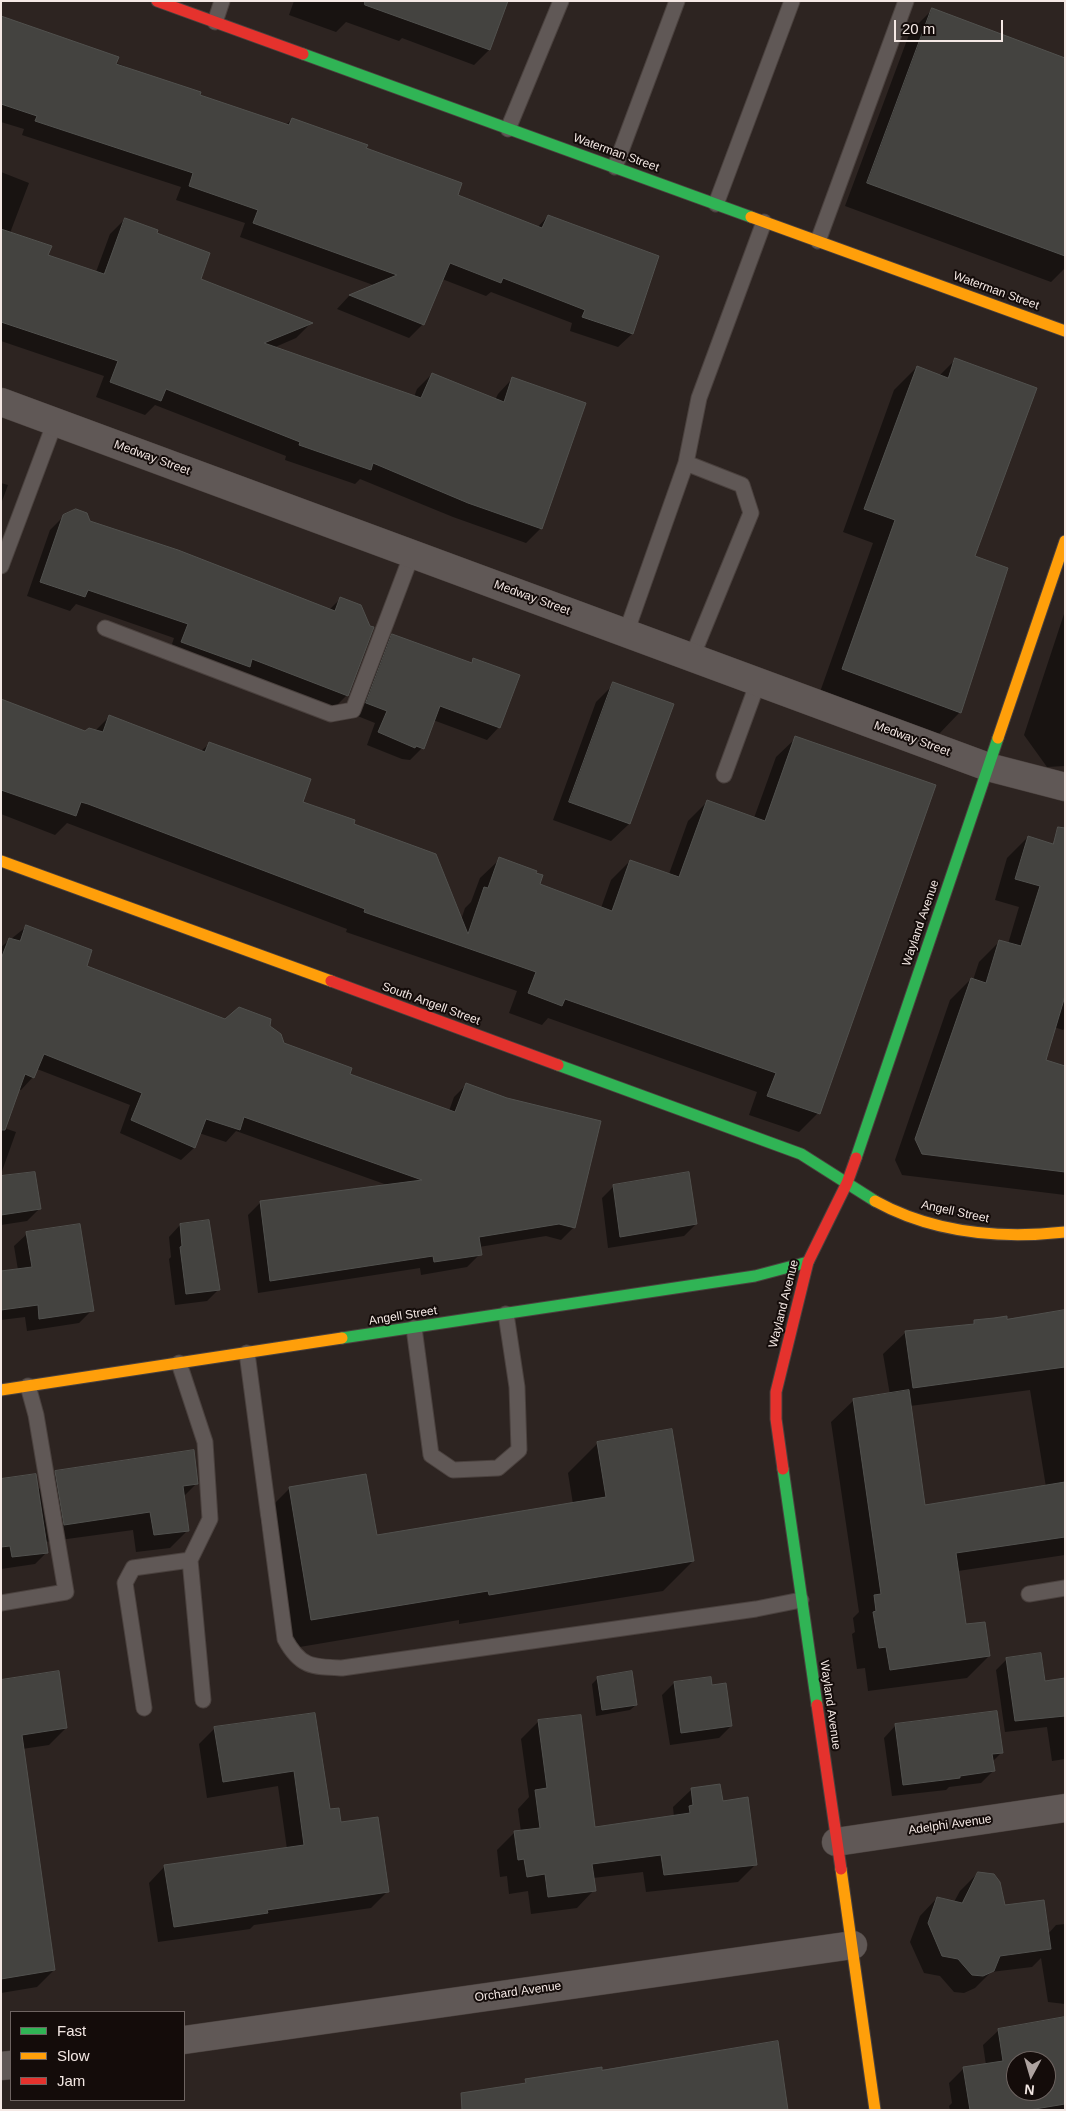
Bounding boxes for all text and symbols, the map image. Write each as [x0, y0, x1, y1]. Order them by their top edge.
scale bar [896, 10, 1005, 42]
text: 20 m [902, 20, 935, 37]
street label: Waterman Street [571, 131, 661, 175]
street label: Waterman Street [951, 269, 1041, 313]
street label: Medway Street [112, 438, 192, 478]
street label: Medway Street [492, 578, 572, 618]
street label: Medway Street [872, 719, 952, 759]
street label: Wayland Avenue [900, 878, 942, 968]
street label: South Angell Street [380, 980, 482, 1028]
street label: Angell Street [920, 1198, 990, 1226]
street label: Wayland Avenue [766, 1259, 802, 1349]
street label: Angell Street [368, 1304, 438, 1328]
street label: Wayland Avenue [817, 1659, 843, 1751]
street label: Adelphi Avenue [907, 1812, 993, 1838]
street label: Orchard Avenue [474, 1979, 562, 2005]
legend [10, 2011, 185, 2101]
text: Fast [57, 2022, 86, 2039]
text: Slow [57, 2047, 90, 2064]
north arrow [1006, 2051, 1056, 2101]
text: Jam [57, 2072, 85, 2089]
text: N [1024, 2081, 1035, 2098]

